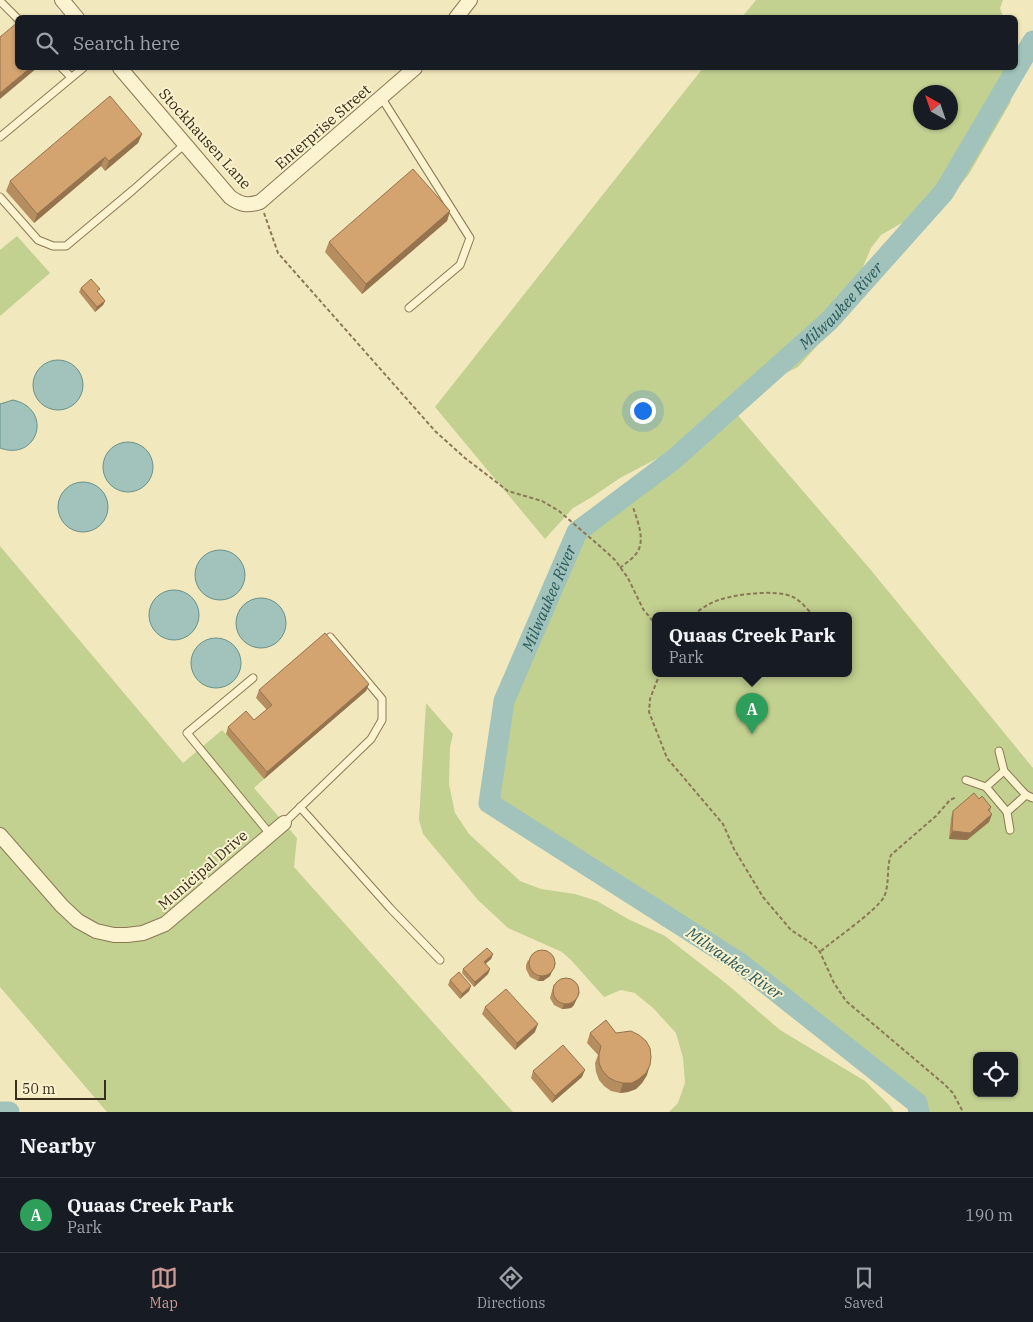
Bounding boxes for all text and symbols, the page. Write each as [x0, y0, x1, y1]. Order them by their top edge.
search box [15, 15, 1018, 70]
icon: search [33, 29, 61, 57]
text: Search here [73, 31, 180, 55]
street label: Enterprise Street [271, 80, 374, 173]
street label: Stockhausen Lane [155, 84, 256, 193]
north arrow [913, 85, 958, 130]
water label: Milwaukee River [794, 257, 888, 354]
your location [630, 398, 656, 424]
water label: Milwaukee River [517, 541, 581, 655]
popup [652, 612, 852, 677]
text: Quaas Creek Park [669, 623, 835, 647]
text: Park [669, 647, 704, 667]
pin: A [736, 693, 768, 734]
street label: Municipal Drive [154, 826, 251, 914]
water label: Milwaukee River [682, 922, 788, 1004]
map controls [973, 1052, 1018, 1097]
button: locate [973, 1052, 1018, 1097]
scale bar [15, 1077, 106, 1100]
text: 50 m [22, 1080, 55, 1098]
text: Nearby [20, 1131, 96, 1159]
text: Quaas Creek Park [67, 1193, 234, 1217]
text: A [30, 1205, 42, 1225]
text: 190 m [965, 1205, 1013, 1225]
text: Park [67, 1217, 102, 1237]
tab: Map [150, 1264, 178, 1312]
tab: Directions [477, 1264, 545, 1312]
tab: Saved [844, 1264, 883, 1312]

